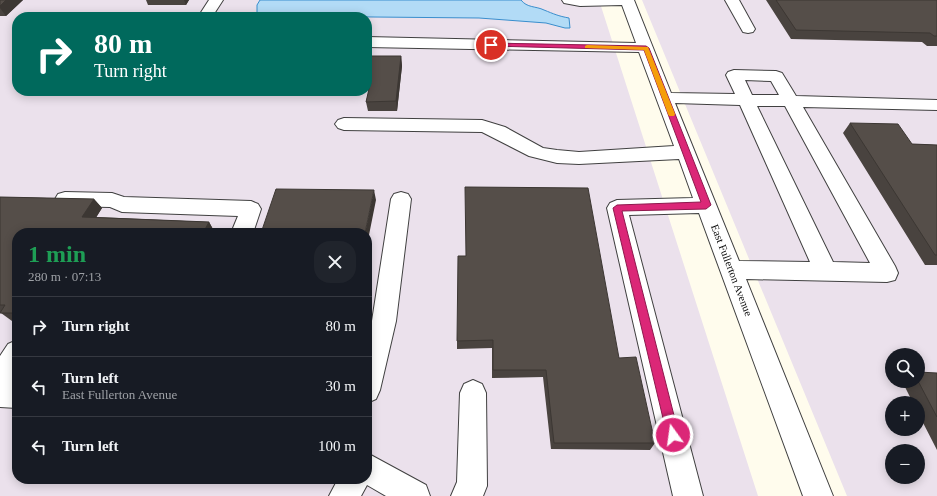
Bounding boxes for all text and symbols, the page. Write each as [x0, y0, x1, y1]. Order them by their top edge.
icon: right [28, 28, 80, 80]
text: 80 m [94, 28, 152, 59]
pin [474, 28, 508, 62]
icon: arrive [480, 34, 502, 56]
text: Turn right [94, 61, 167, 81]
street label: East Fullerton Avenue [709, 222, 755, 318]
text: 1 min [28, 241, 86, 267]
button: close [314, 241, 356, 283]
text: 280 m · 07:13 [28, 269, 101, 284]
icon: right [28, 316, 50, 338]
text: Turn right [62, 318, 129, 334]
text: 80 m [326, 318, 356, 334]
map controls [885, 348, 925, 484]
button: search [885, 348, 925, 388]
text: Turn left [62, 370, 119, 386]
icon: left [28, 376, 50, 398]
text: 30 m [326, 378, 356, 394]
text: East Fullerton Avenue [62, 387, 177, 402]
button: + [885, 396, 925, 436]
position arrow [652, 414, 694, 456]
icon: left [28, 436, 50, 458]
text: Turn left [62, 438, 119, 454]
text: 100 m [318, 438, 356, 454]
button: − [885, 444, 925, 484]

